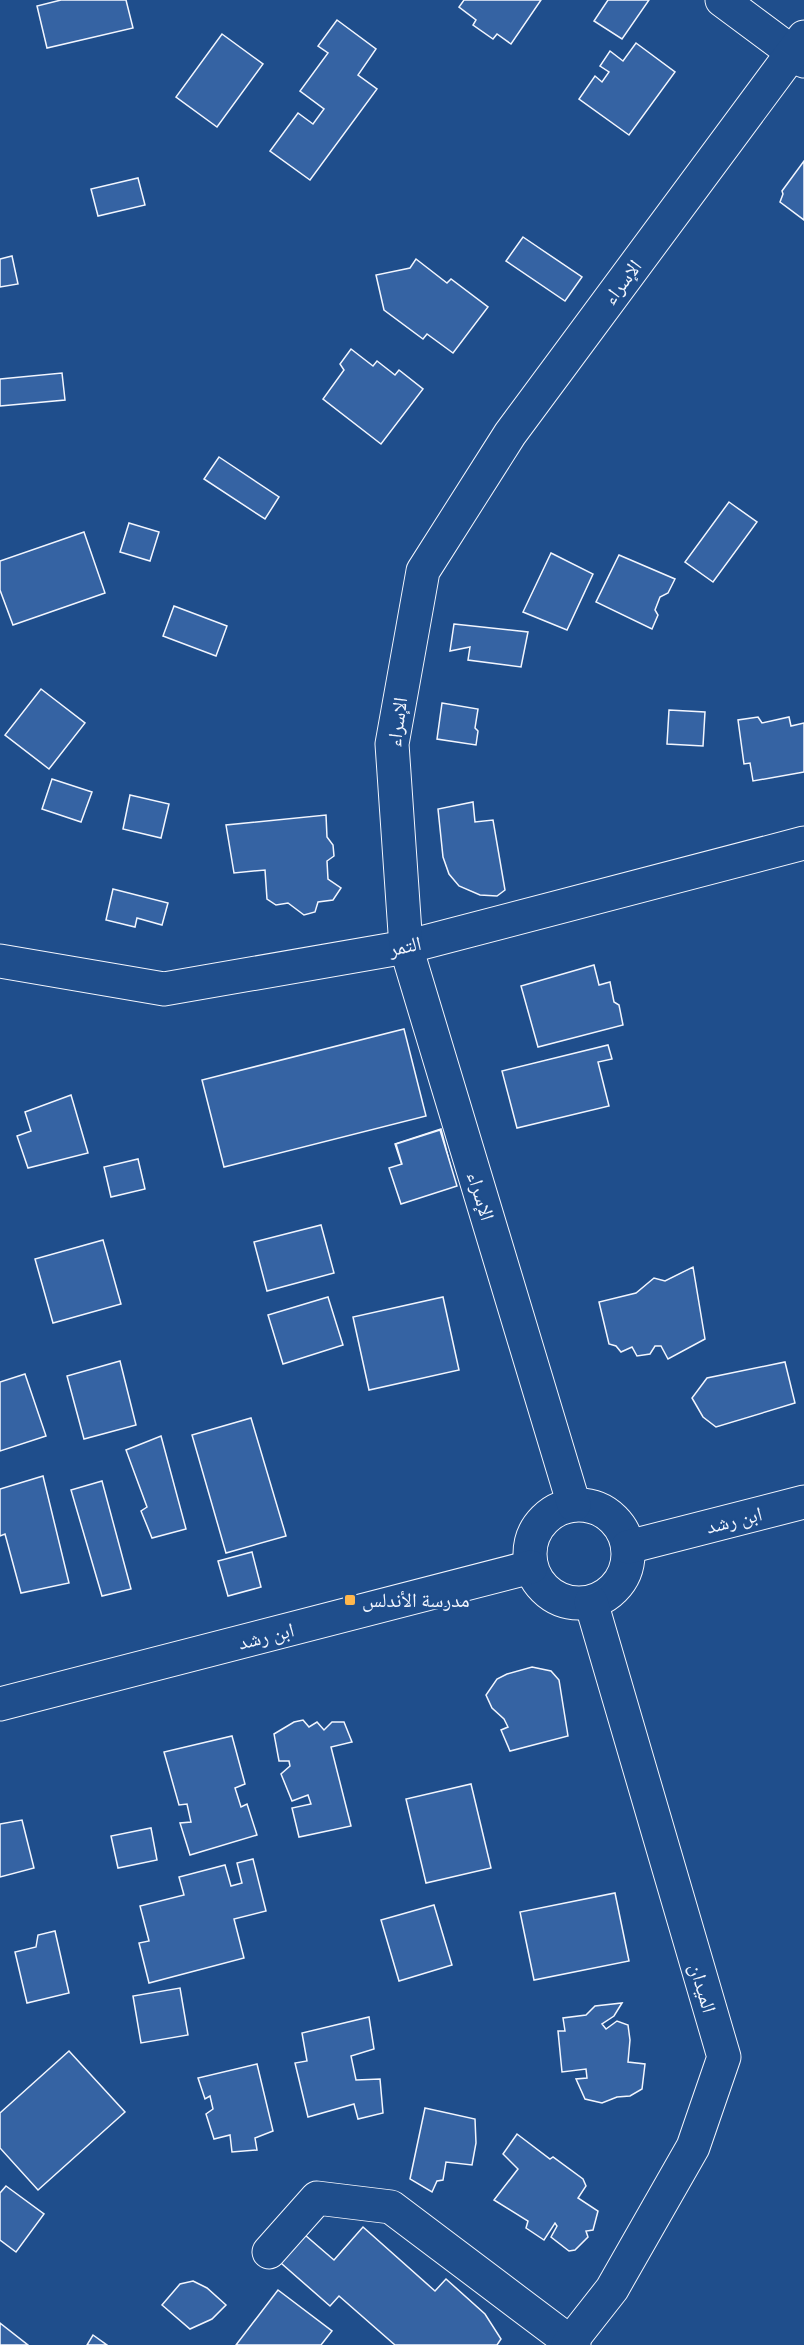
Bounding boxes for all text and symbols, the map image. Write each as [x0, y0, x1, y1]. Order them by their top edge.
street label: الإسراء [597, 255, 647, 310]
street label: الإسراء [382, 696, 413, 749]
street label: التمر [386, 931, 423, 961]
street label: الإسراء [461, 1169, 500, 1224]
street label: ابن رشد [704, 1501, 764, 1539]
place label: مدرسة الأندلس [362, 1588, 470, 1612]
marker: مدرسة الأندلس [343, 1593, 357, 1607]
street label: ابن رشد [236, 1617, 296, 1655]
street label: الميدان [685, 1960, 721, 2016]

